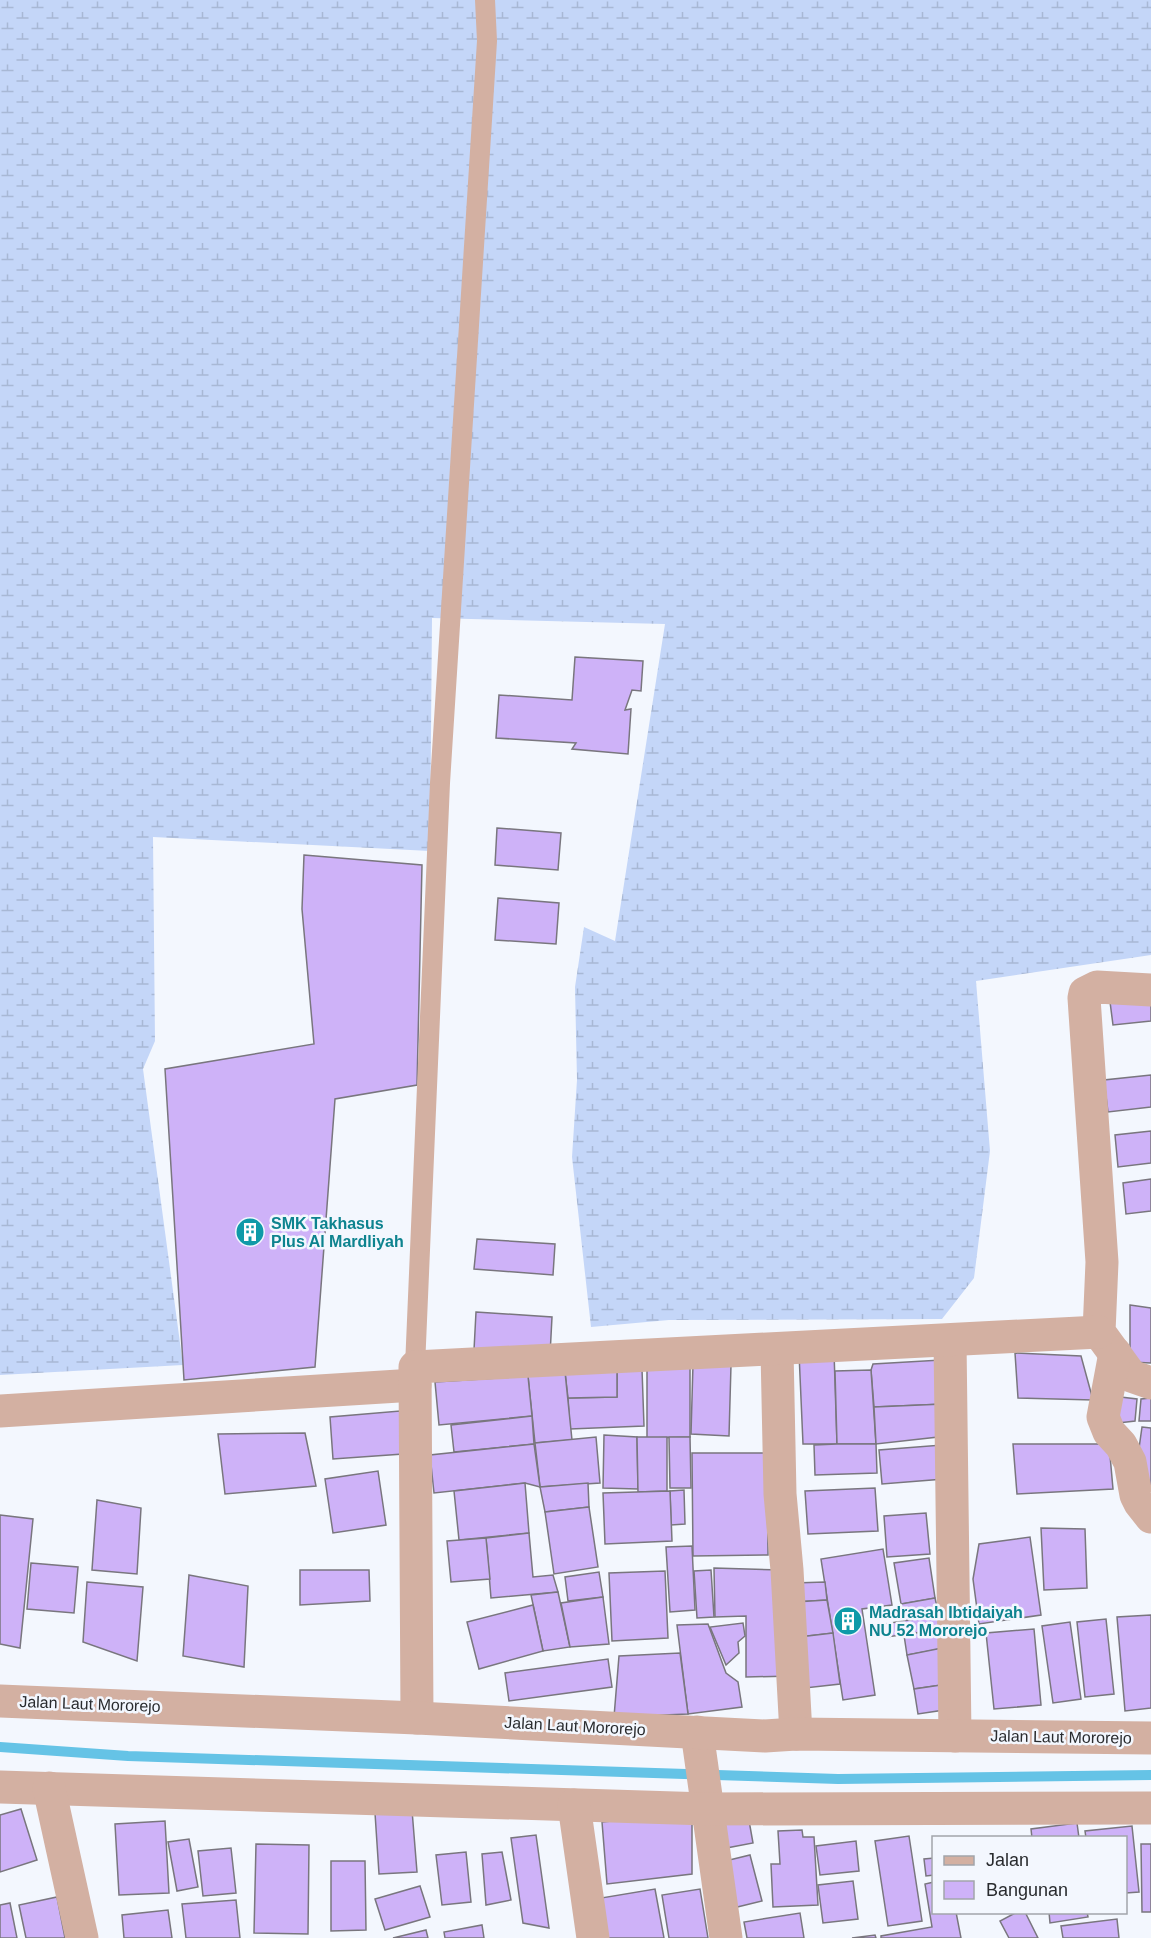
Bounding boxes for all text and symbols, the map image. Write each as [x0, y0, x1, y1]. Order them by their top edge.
place label: SMK Takhasus Plus Al Mardliyah [271, 1215, 404, 1250]
building icon: SMK Takhasus Plus Al Mardliyah [234, 1216, 266, 1248]
place label: Madrasah Ibtidaiyah NU 52 Mororejo [869, 1604, 1023, 1639]
building icon: Madrasah Ibtidaiyah NU 52 Mororejo [832, 1605, 864, 1637]
street label: Jalan Laut Mororejo [19, 1693, 161, 1715]
street label: Jalan Laut Mororejo [504, 1714, 646, 1738]
street label: Jalan Laut Mororejo [990, 1727, 1132, 1747]
legend [932, 1836, 1127, 1914]
text: Jalan [986, 1850, 1029, 1870]
text: Bangunan [986, 1880, 1068, 1900]

